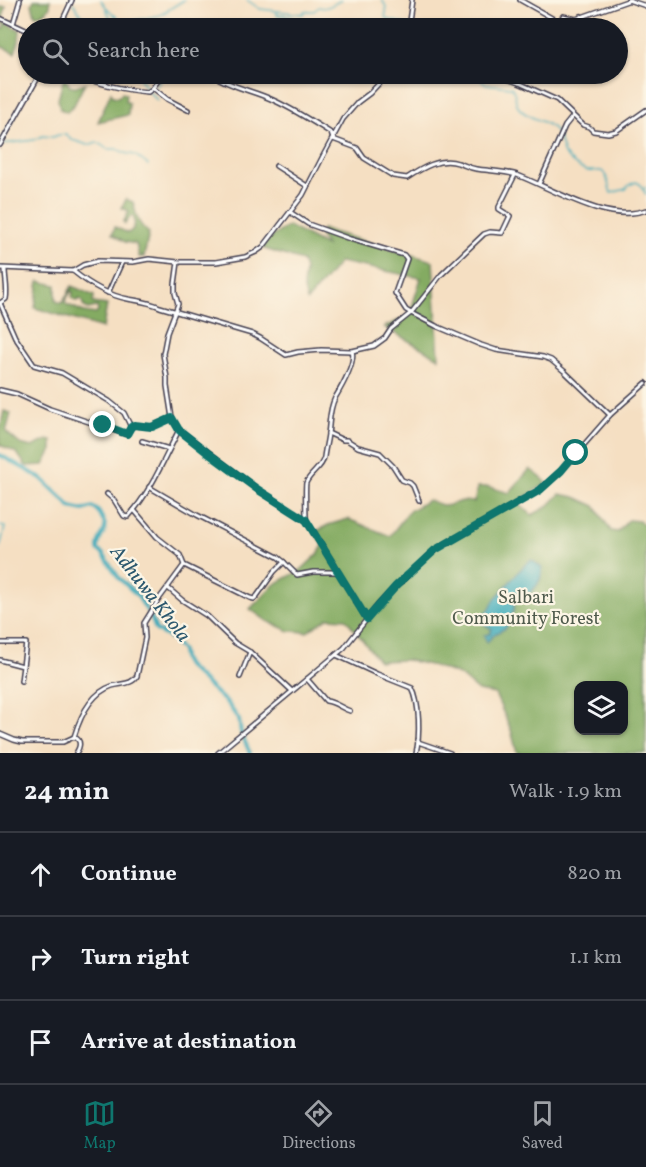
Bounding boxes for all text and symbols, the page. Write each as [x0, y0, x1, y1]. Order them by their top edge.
search box [18, 18, 628, 84]
icon: search [39, 35, 72, 68]
text: Search here [87, 36, 200, 67]
route end [89, 411, 115, 437]
route start [562, 439, 588, 465]
water label: Adhuwa Khola [102, 539, 196, 649]
park label: Salbari Community Forest [452, 586, 600, 632]
map controls [574, 681, 628, 735]
button: layers [574, 681, 628, 735]
text: 24 min [24, 774, 110, 810]
text: Walk · 1.9 km [509, 778, 622, 806]
icon: ahead [24, 858, 57, 891]
text: Continue [81, 859, 177, 890]
text: 820 m [568, 860, 622, 888]
icon: right [24, 942, 57, 975]
text: Turn right [81, 943, 189, 974]
text: 1.1 km [569, 944, 622, 972]
icon: arrive [24, 1026, 57, 1059]
text: Arrive at destination [81, 1027, 297, 1058]
tab: Map [83, 1097, 116, 1155]
tab: Directions [282, 1097, 356, 1155]
tab: Saved [522, 1097, 563, 1155]

